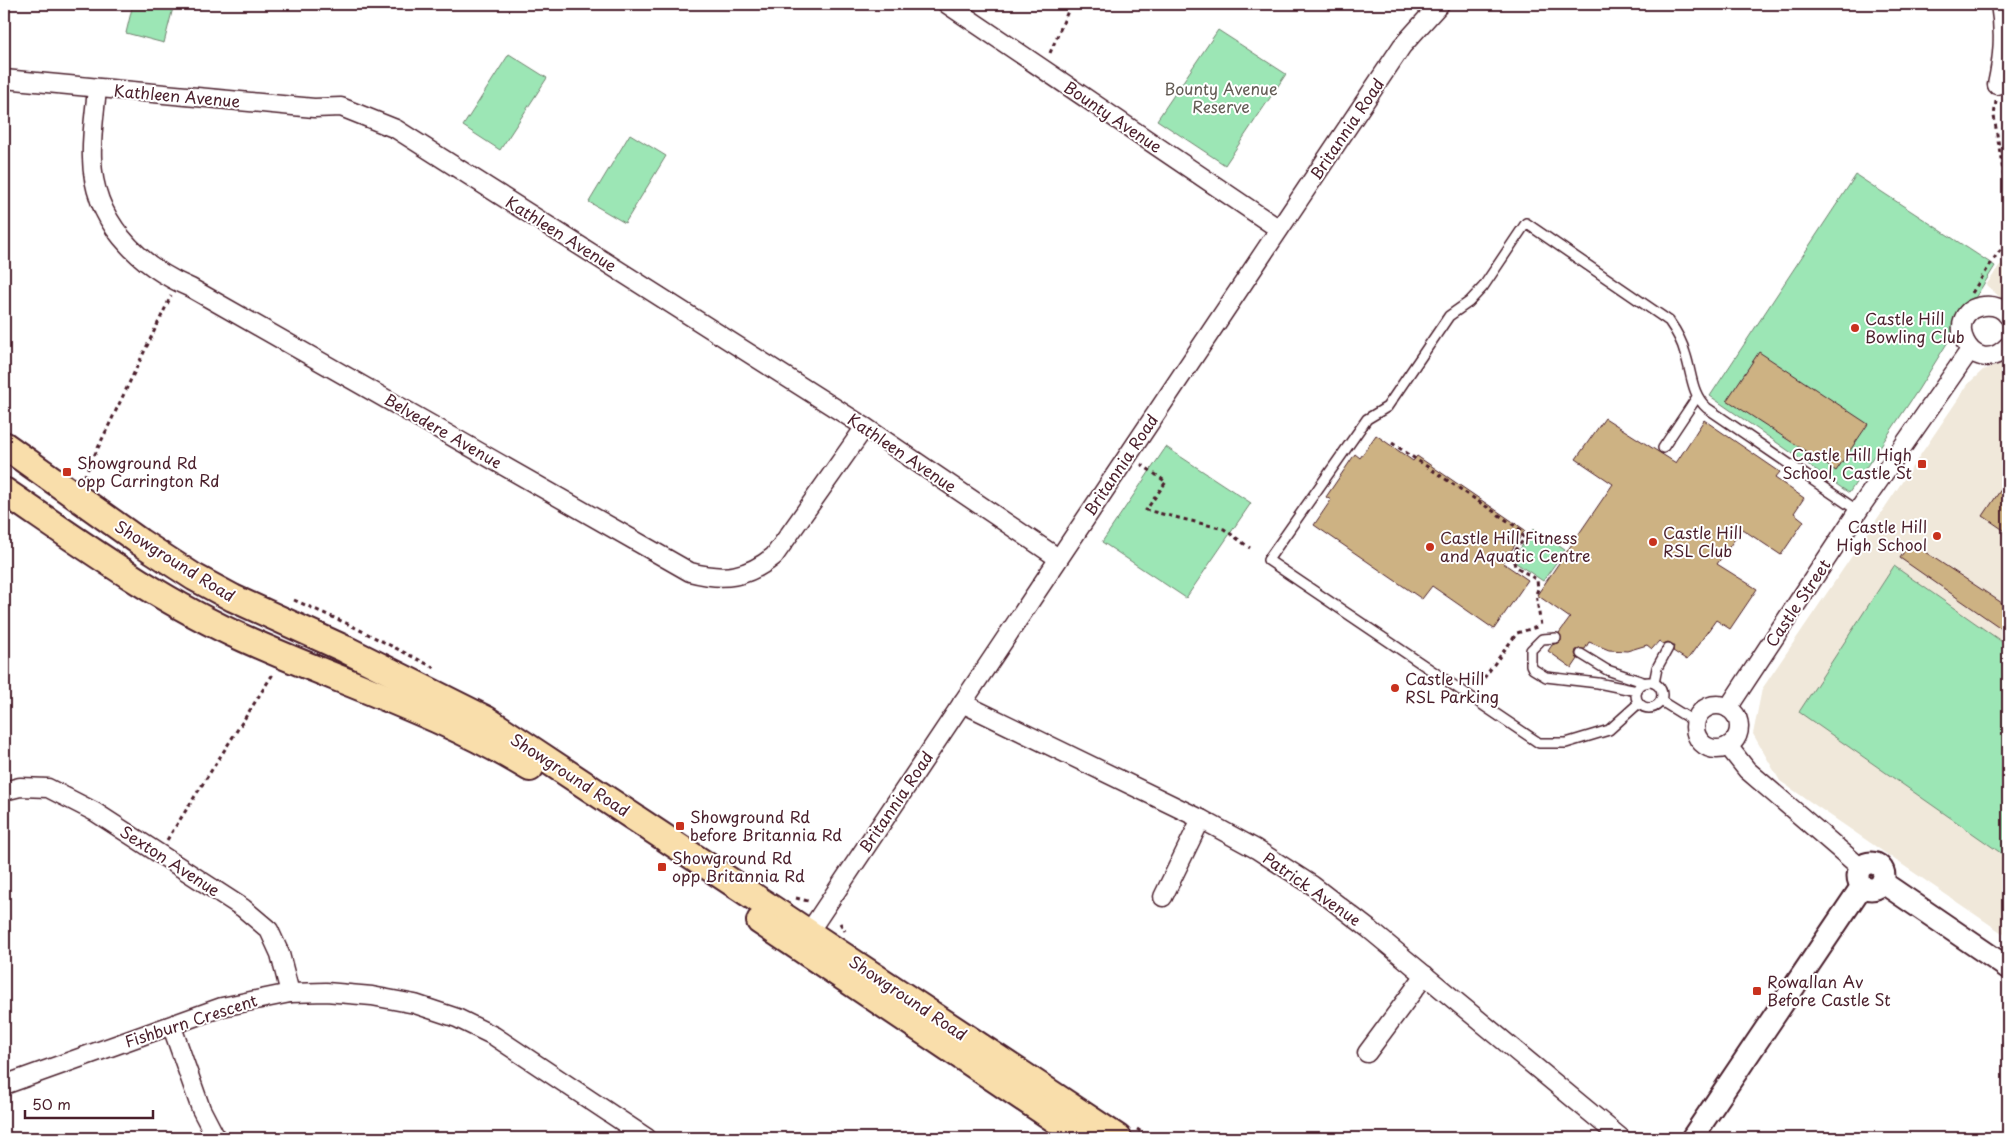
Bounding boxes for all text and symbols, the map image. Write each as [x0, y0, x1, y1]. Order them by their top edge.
street label: Britannia Road [1303, 73, 1389, 184]
street label: Bounty Avenue [1060, 75, 1168, 158]
park label: Bounty Avenue Reserve [1164, 76, 1278, 118]
street label: Kathleen Avenue [113, 78, 242, 113]
street label: Kathleen Avenue [501, 189, 622, 277]
place label: Castle Hill Bowling Club [1865, 306, 1965, 348]
marker: Castle Hill Bowling Club [1849, 322, 1861, 334]
street label: Belvedere Avenue [380, 387, 507, 474]
street label: Kathleen Avenue [843, 407, 962, 498]
street label: Britannia Road [1077, 409, 1163, 520]
place label: Castle Hill High School, Castle St [1782, 442, 1912, 484]
place label: Showground Rd opp Carrington Rd [77, 450, 220, 492]
marker: Castle Hill High School, Castle St [1916, 458, 1928, 470]
marker: Showground Rd opp Carrington Rd [61, 466, 73, 478]
street label: Showground Road [111, 513, 240, 607]
place label: Castle Hill High School [1837, 514, 1927, 556]
place label: Castle Hill RSL Club [1663, 520, 1742, 562]
place label: Castle Hill Fitness and Aquatic Centre [1440, 525, 1591, 567]
marker: Castle Hill High School [1931, 530, 1943, 542]
marker: Castle Hill RSL Club [1647, 536, 1659, 548]
marker: Castle Hill Fitness and Aquatic Centre [1424, 541, 1436, 553]
street label: Castle Street [1759, 553, 1836, 651]
place label: Castle Hill RSL Parking [1405, 666, 1499, 708]
marker: Castle Hill RSL Parking [1389, 682, 1401, 694]
street label: Showground Road [506, 727, 635, 822]
street label: Britannia Road [852, 746, 938, 857]
place label: Showground Rd before Britannia Rd [690, 804, 842, 846]
street label: Sexton Avenue [116, 819, 225, 902]
marker: Showground Rd before Britannia Rd [674, 820, 686, 832]
place label: Showground Rd opp Britannia Rd [672, 845, 805, 887]
street label: Patrick Avenue [1259, 845, 1367, 931]
marker: Showground Rd opp Britannia Rd [656, 861, 668, 873]
street label: Showground Road [845, 949, 972, 1046]
place label: Rowallan Av Before Castle St [1767, 969, 1891, 1011]
marker: Rowallan Av Before Castle St [1751, 985, 1763, 997]
street label: Fishburn Crescent [121, 987, 261, 1053]
scale bar [25, 1087, 152, 1119]
text: 50 m [32, 1092, 71, 1115]

